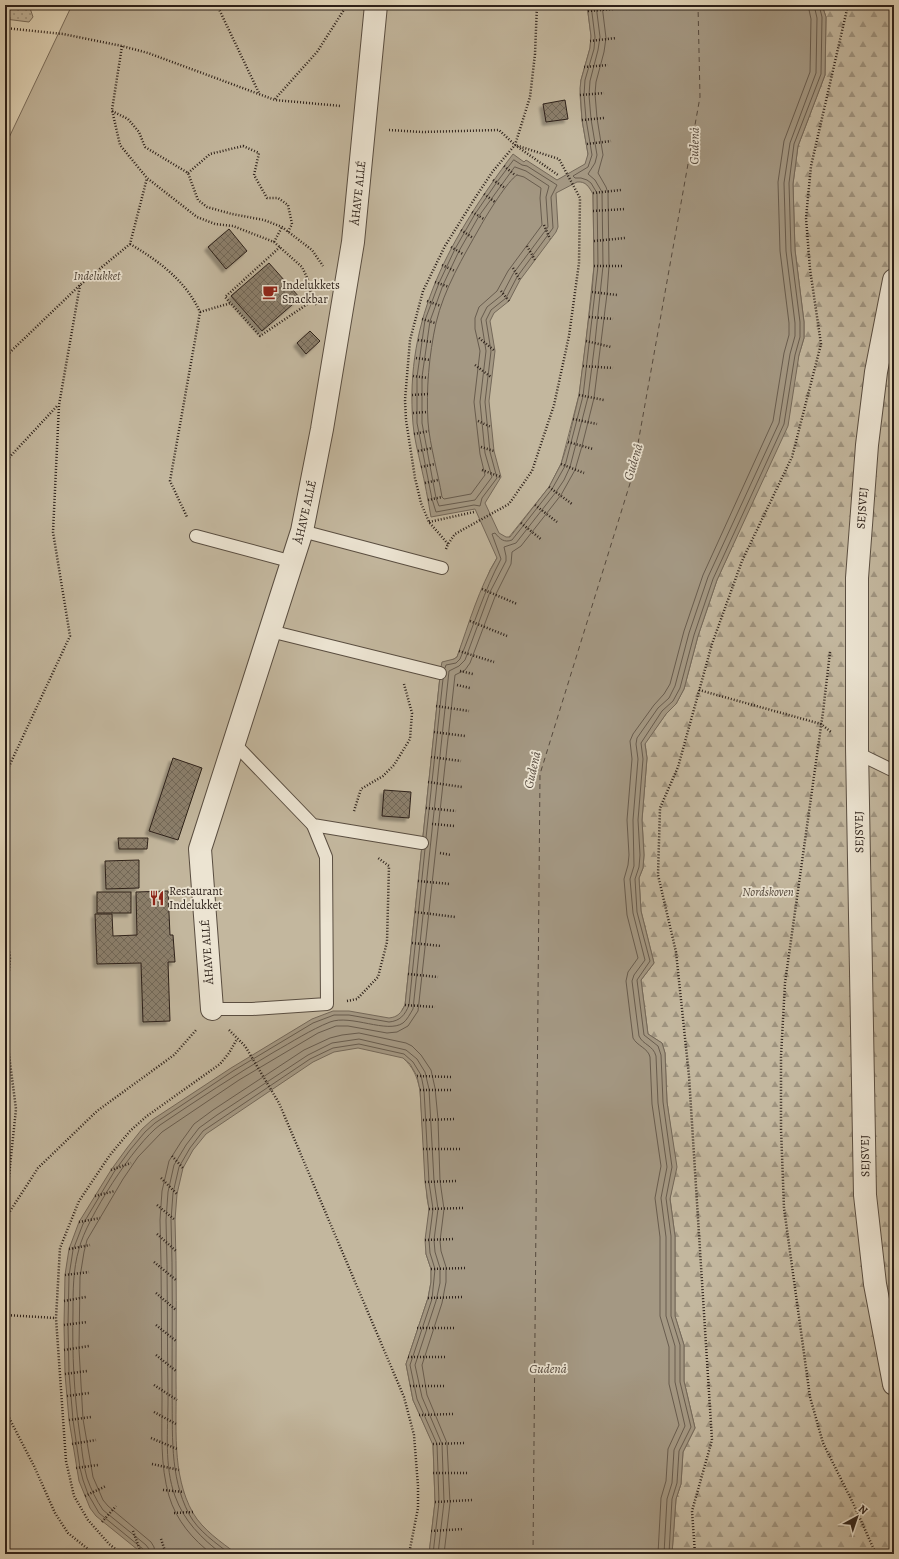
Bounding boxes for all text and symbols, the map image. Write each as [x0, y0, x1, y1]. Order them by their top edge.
water label: Gudenå [685, 127, 703, 165]
street label: ÅHAVE ALLÉ [347, 160, 369, 227]
park label: Indelukket [74, 268, 121, 284]
place label: Indelukkets Snackbar [282, 277, 340, 307]
cafe icon: Indelukkets Snackbar [261, 283, 279, 301]
water label: Gudenå [619, 442, 647, 482]
street label: ÅHAVE ALLÉ [290, 479, 320, 546]
street label: SEJSVEJ [853, 486, 871, 530]
water label: Gudenå [519, 750, 545, 790]
street label: SEJSVEJ [851, 811, 867, 853]
place label: Restaurant Indelukket [169, 883, 223, 913]
park label: Nordskoven [742, 884, 794, 900]
restaurant icon: Restaurant Indelukket [148, 889, 166, 907]
street label: ÅHAVE ALLÉ [197, 919, 217, 986]
street label: SEJSVEJ [857, 1135, 873, 1177]
water label: Gudenå [529, 1360, 567, 1377]
north arrow [837, 1497, 877, 1537]
text: N [855, 1501, 871, 1518]

